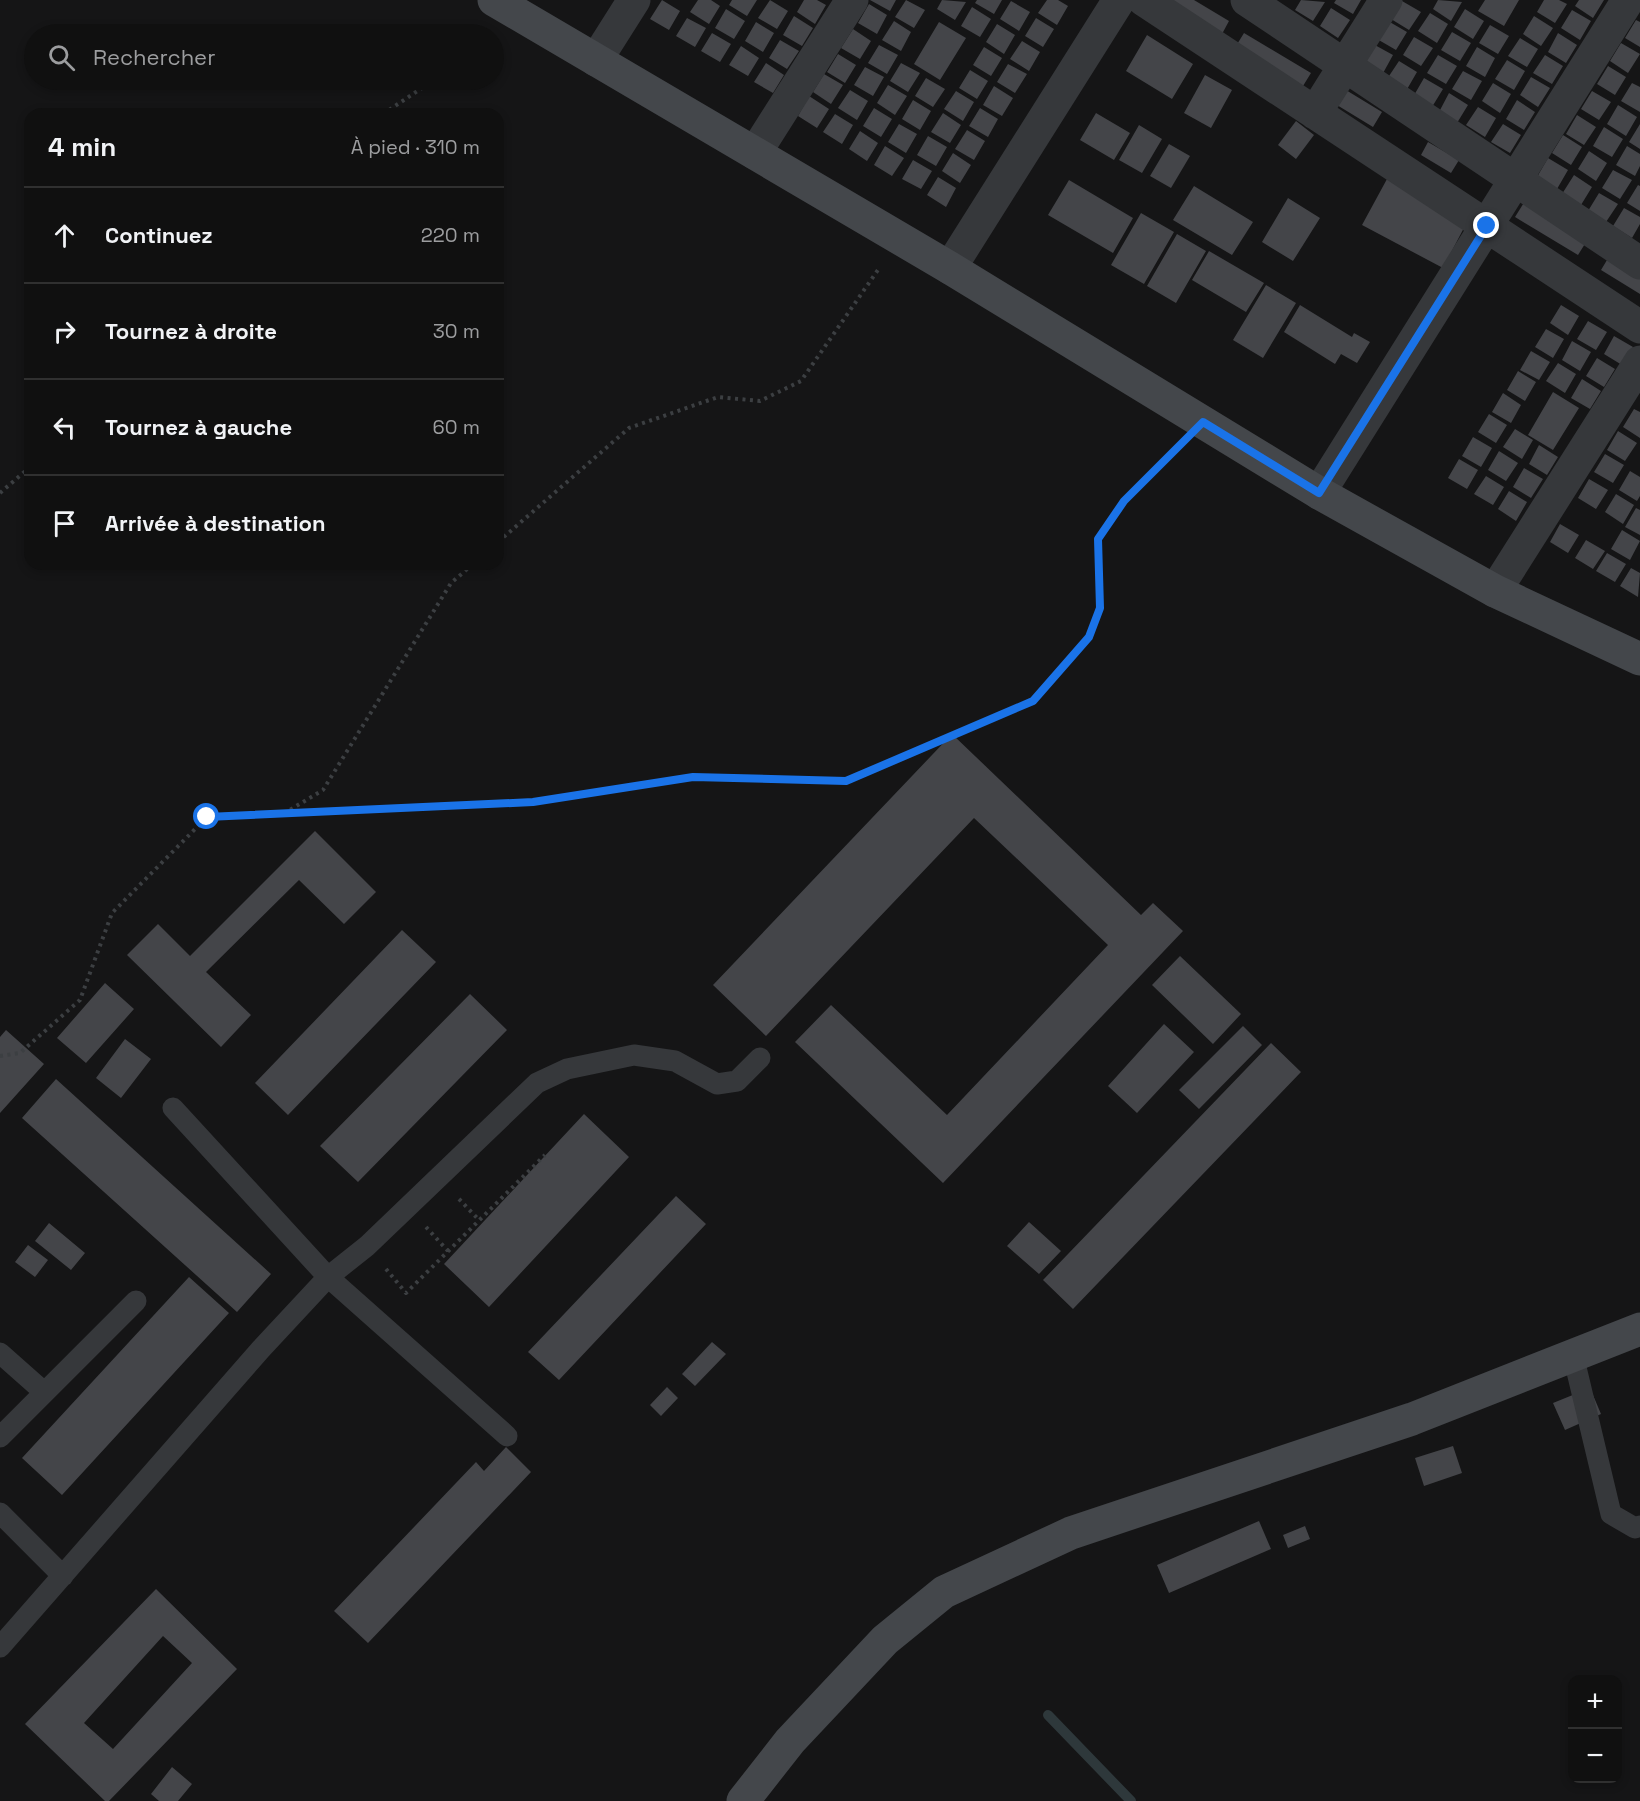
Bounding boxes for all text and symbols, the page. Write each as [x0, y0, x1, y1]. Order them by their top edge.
search box [24, 24, 504, 90]
icon: search [45, 41, 78, 74]
text: Rechercher [93, 43, 215, 71]
text: 4 min [48, 130, 116, 164]
text: À pied · 310 m [351, 134, 480, 160]
route end [1473, 212, 1499, 238]
icon: ahead [48, 219, 81, 252]
text: Continuez [105, 221, 213, 249]
text: 220 m [421, 222, 480, 248]
icon: right [48, 315, 81, 348]
text: Tournez à droite [105, 317, 277, 345]
text: 30 m [433, 318, 480, 344]
icon: left [48, 411, 81, 444]
text: Tournez à gauche [105, 413, 292, 441]
text: 60 m [433, 414, 480, 440]
icon: arrive [48, 507, 81, 540]
text: Arrivée à destination [105, 509, 326, 537]
route start [193, 803, 219, 829]
map controls [1568, 1675, 1622, 1783]
button: + [1568, 1675, 1622, 1729]
button: − [1568, 1729, 1622, 1783]

